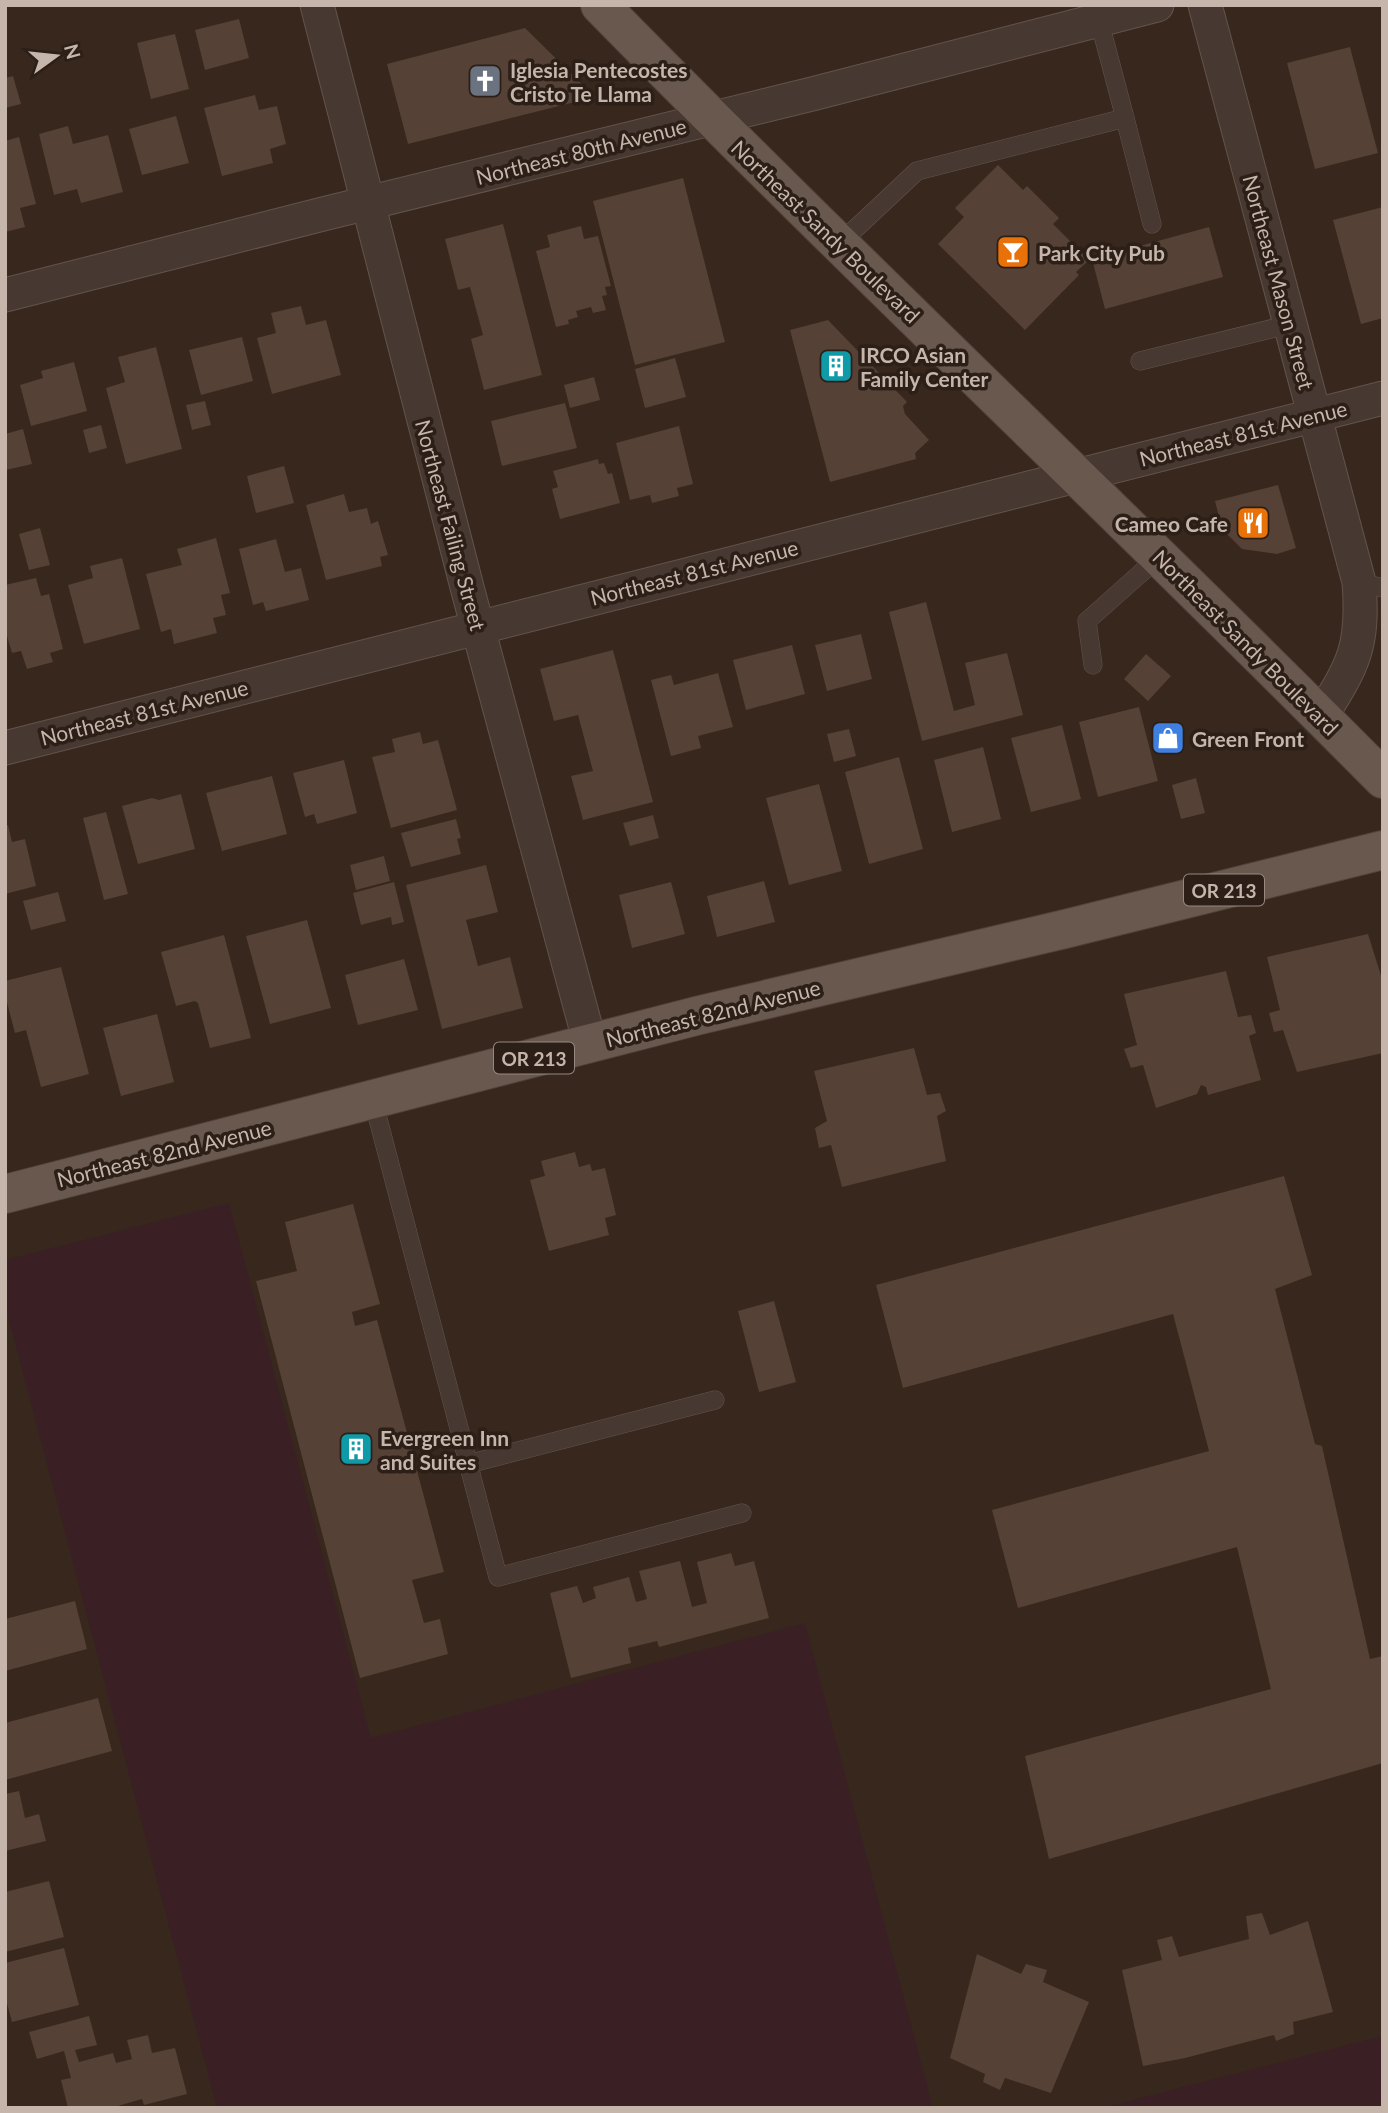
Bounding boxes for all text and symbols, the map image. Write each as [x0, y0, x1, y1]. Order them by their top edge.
north arrow [21, 21, 91, 91]
text: N [60, 41, 86, 62]
place label: Iglesia Pentecostes Cristo Te Llama [510, 57, 687, 106]
church icon: Iglesia Pentecostes Cristo Te Llama [466, 62, 504, 100]
street label: Northeast 80th Avenue [473, 113, 689, 189]
street label: Northeast Sandy Boulevard [727, 135, 925, 327]
street label: Northeast Mason Street [1238, 172, 1320, 392]
bar icon: Park City Pub [994, 233, 1032, 271]
place label: Park City Pub [1038, 240, 1165, 265]
place label: IRCO Asian Family Center [860, 342, 988, 391]
building icon: IRCO Asian Family Center [817, 347, 855, 385]
street label: Northeast 81st Avenue [1137, 395, 1349, 471]
street label: Northeast Failing Street [411, 417, 491, 634]
restaurant icon: Cameo Cafe [1234, 504, 1272, 542]
place label: Cameo Cafe [1115, 511, 1228, 536]
street label: Northeast 81st Avenue [588, 534, 800, 610]
street label: Northeast Sandy Boulevard [1148, 544, 1344, 740]
street label: Northeast 81st Avenue [38, 674, 250, 750]
shop icon: Green Front [1149, 719, 1187, 757]
place label: Green Front [1192, 726, 1304, 751]
road number: OR 213 [1184, 874, 1264, 906]
street label: Northeast 82nd Avenue [603, 974, 823, 1052]
road number: OR 213 [494, 1042, 574, 1074]
street label: Northeast 82nd Avenue [54, 1114, 274, 1192]
place label: Evergreen Inn and Suites [380, 1425, 509, 1474]
building icon: Evergreen Inn and Suites [337, 1430, 375, 1468]

